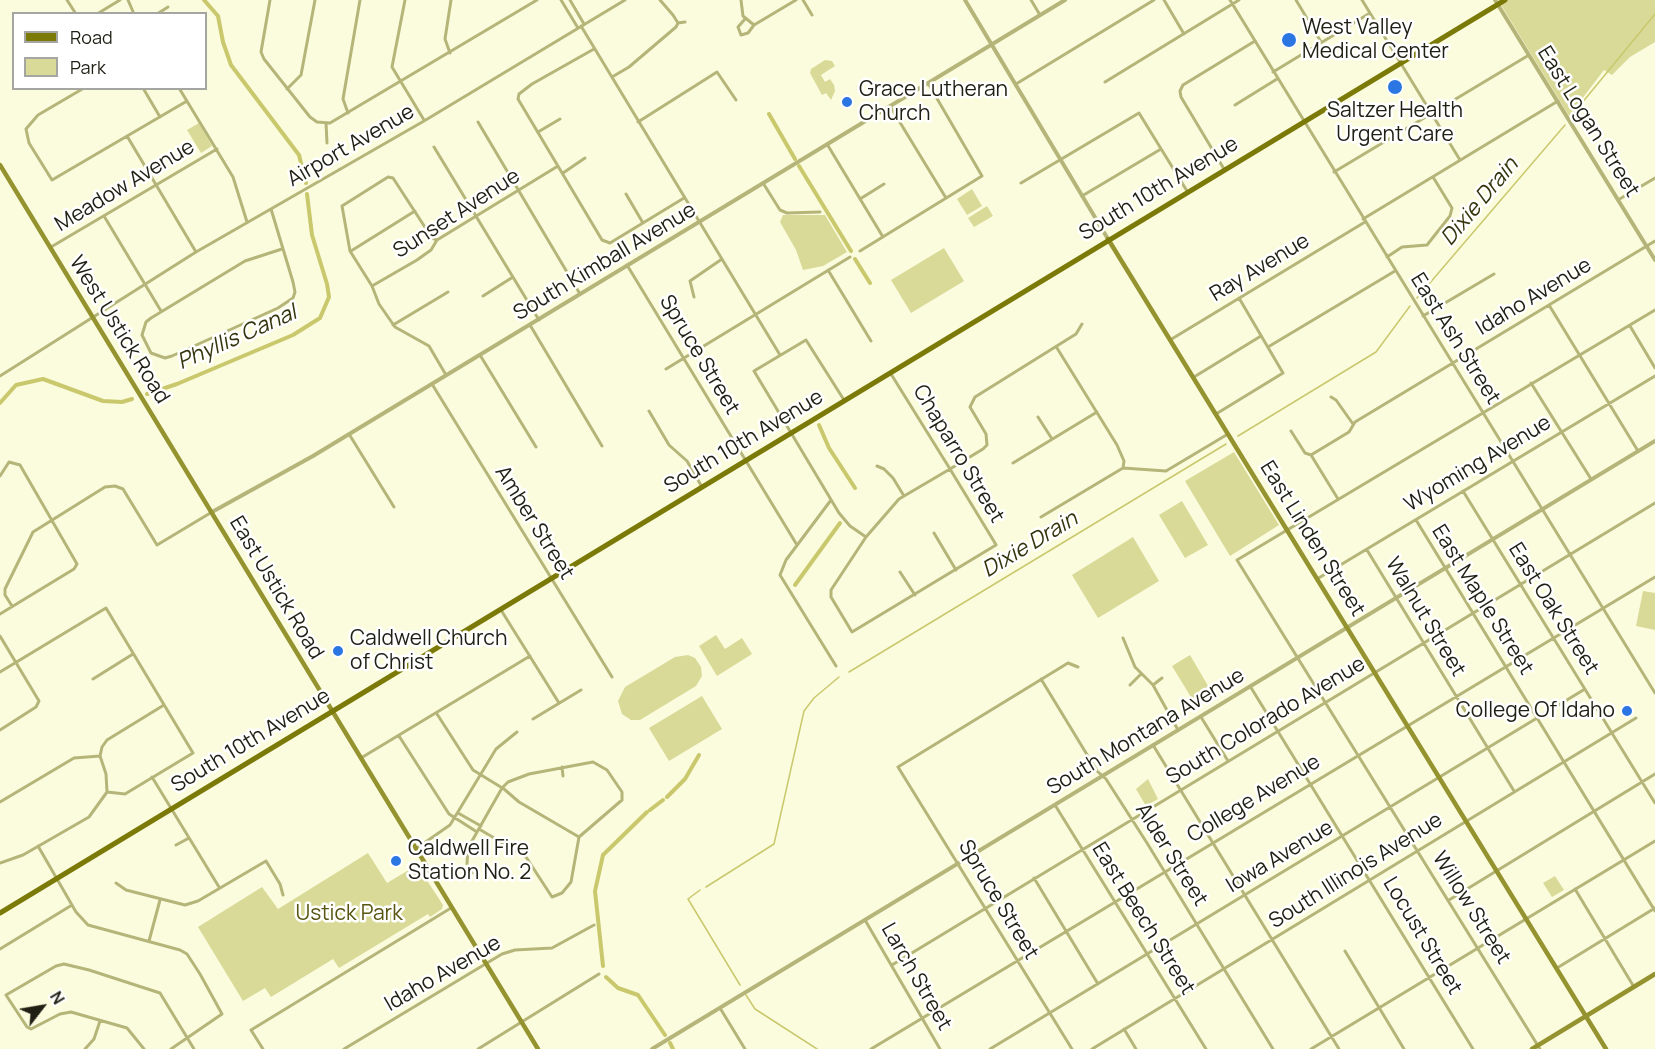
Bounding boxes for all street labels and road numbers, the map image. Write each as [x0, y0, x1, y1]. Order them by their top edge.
street label: East Logan Street [1532, 42, 1644, 202]
street label: Airport Avenue [283, 99, 419, 193]
street label: South 10th Avenue [1075, 132, 1243, 246]
street label: Meadow Avenue [51, 135, 199, 237]
street label: Sunset Avenue [389, 164, 525, 264]
street label: South Kimball Avenue [509, 198, 701, 326]
street label: Ray Avenue [1206, 228, 1314, 308]
street label: West Ustick Road [63, 251, 175, 409]
street label: Idaho Avenue [1472, 253, 1596, 341]
street label: East Ash Street [1405, 269, 1505, 409]
street label: Spruce Street [653, 291, 745, 419]
street label: Chaparro Street [907, 380, 1009, 528]
street label: South 10th Avenue [660, 385, 828, 499]
street label: Wyoming Avenue [1400, 410, 1556, 518]
street label: East Linden Street [1254, 457, 1370, 621]
street label: Amber Street [489, 462, 579, 584]
street label: East Ustick Road [223, 512, 329, 664]
street label: East Maple Street [1426, 520, 1538, 680]
street label: East Oak Street [1502, 539, 1604, 679]
street label: Walnut Street [1380, 553, 1470, 681]
street label: South Colorado Avenue [1162, 652, 1370, 790]
street label: South Montana Avenue [1043, 663, 1249, 801]
street label: South 10th Avenue [167, 684, 335, 798]
street label: College Avenue [1183, 749, 1325, 849]
street label: Alder Street [1129, 799, 1213, 911]
street label: South Illinois Avenue [1265, 807, 1447, 935]
street label: Iowa Avenue [1222, 815, 1338, 899]
street label: Spruce Street [952, 836, 1044, 964]
street label: East Beech Street [1086, 838, 1200, 1000]
street label: Willow Street [1426, 847, 1516, 969]
street label: Locust Street [1377, 873, 1467, 999]
street label: Larch Street [875, 919, 957, 1035]
street label: Idaho Avenue [380, 931, 506, 1017]

